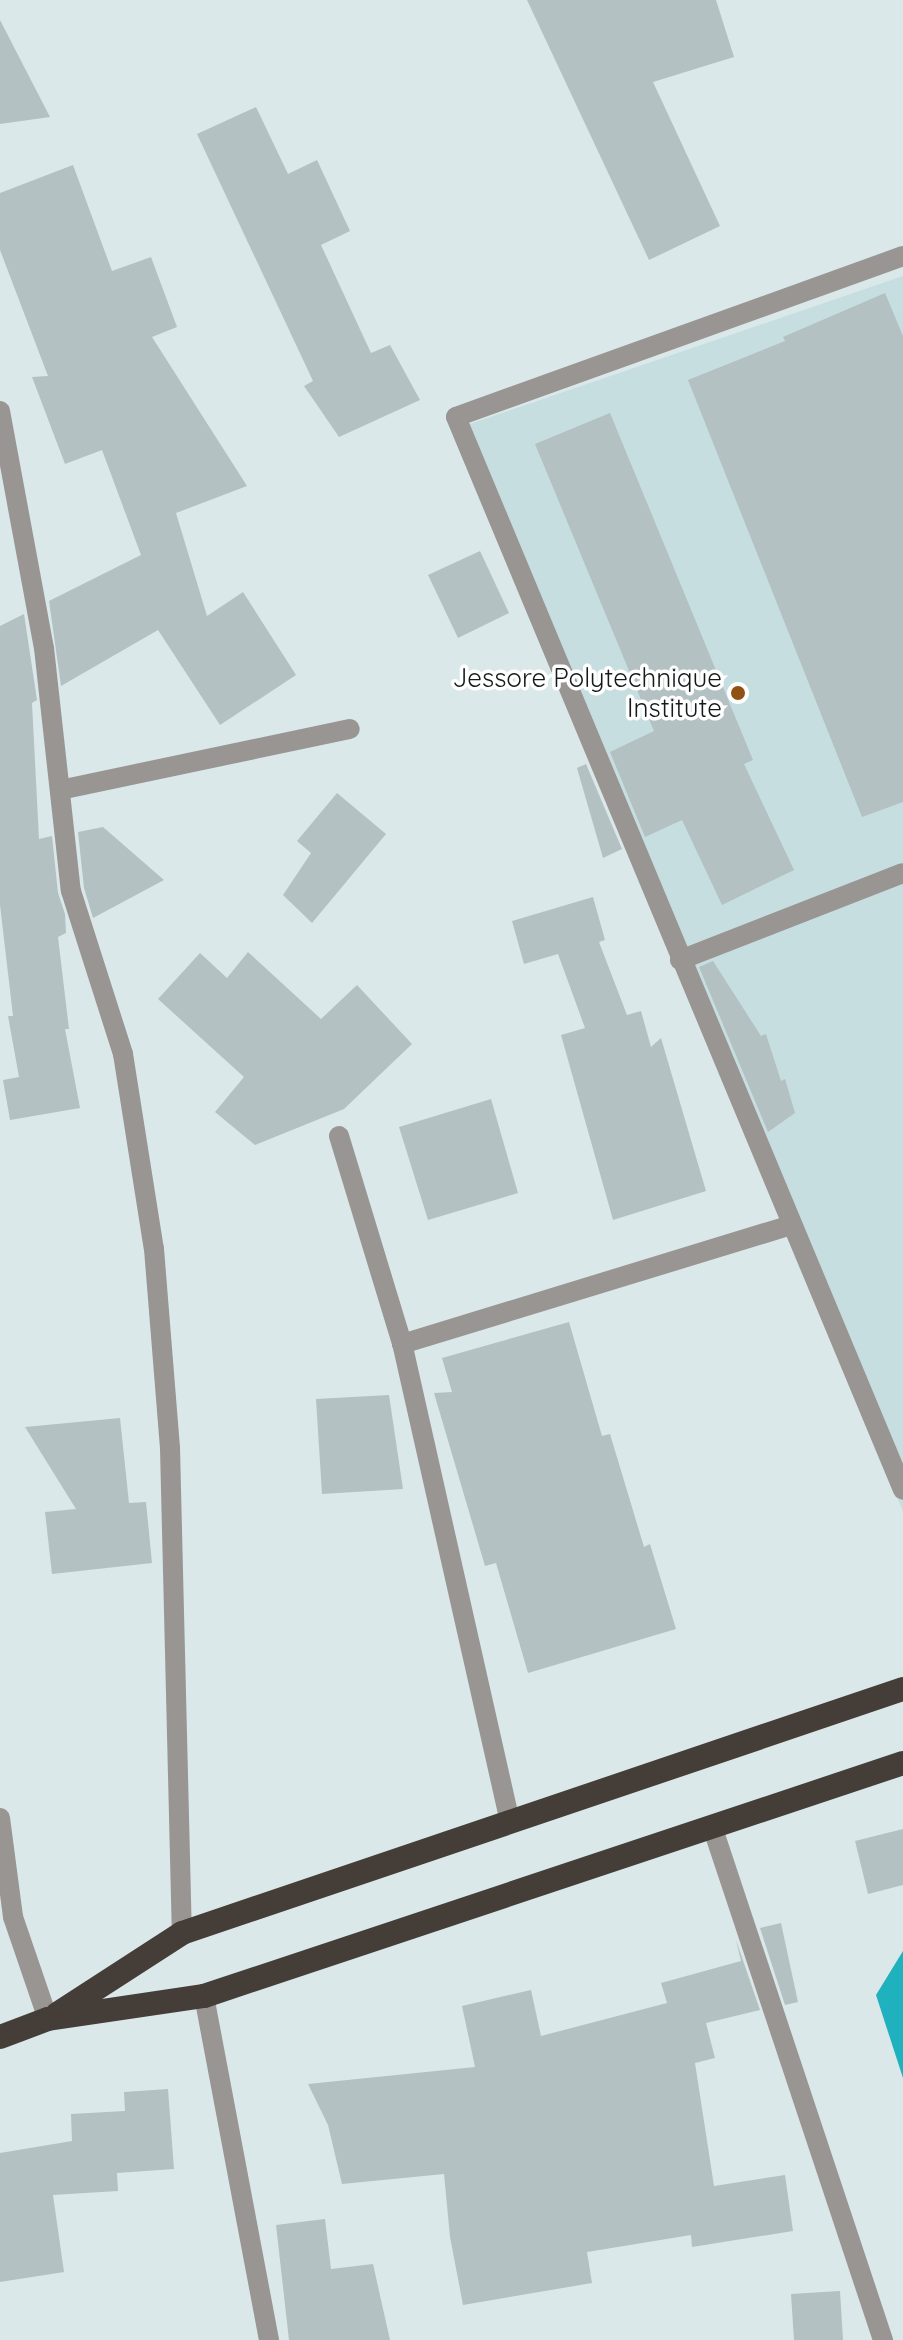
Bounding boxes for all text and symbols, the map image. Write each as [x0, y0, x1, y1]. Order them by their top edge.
place label: Jessore Polytechnique Institute [452, 662, 722, 724]
marker: Jessore Polytechnique Institute [729, 684, 747, 702]

